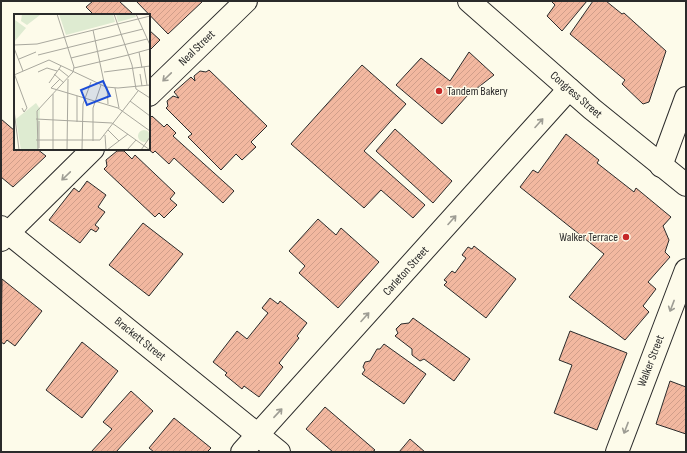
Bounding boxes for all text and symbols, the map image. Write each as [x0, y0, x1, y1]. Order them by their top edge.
inset map [14, 14, 150, 150]
street label: Neal Street [176, 27, 219, 69]
street label: Congress Street [547, 68, 605, 122]
one-way arrow [162, 72, 172, 82]
place label: Tandem Bakery [447, 84, 508, 99]
marker: Tandem Bakery [434, 86, 444, 96]
one-way arrow [535, 118, 544, 128]
one-way arrow [61, 171, 71, 181]
one-way arrow [448, 215, 457, 225]
place label: Walker Terrace [559, 230, 618, 245]
marker: Walker Terrace [621, 232, 631, 242]
street label: Carleton Street [380, 243, 432, 299]
one-way arrow [667, 300, 675, 312]
one-way arrow [361, 311, 370, 322]
street label: Brackett Street [111, 314, 169, 364]
street label: Walker Street [634, 333, 668, 389]
one-way arrow [273, 408, 283, 418]
one-way arrow [621, 422, 629, 434]

